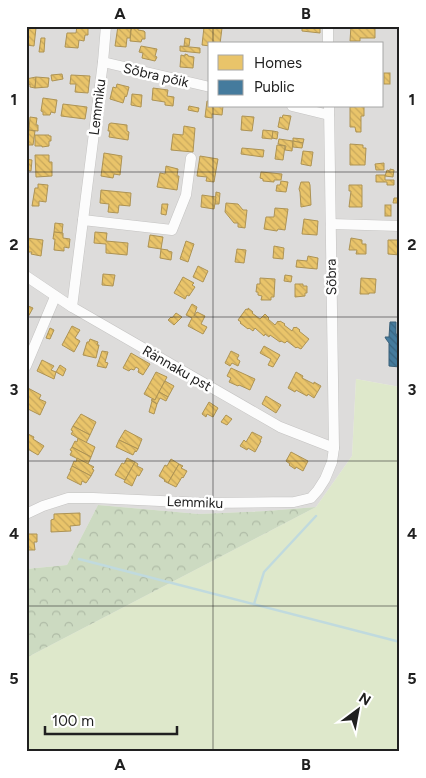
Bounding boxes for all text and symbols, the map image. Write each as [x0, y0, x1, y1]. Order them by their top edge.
text: A [114, 4, 126, 23]
text: B [301, 4, 311, 23]
legend [208, 42, 384, 108]
text: Homes [254, 54, 302, 72]
street label: Sõbra põik [121, 60, 190, 91]
street label: Lemmiku [86, 78, 109, 136]
text: Public [254, 78, 295, 96]
text: 1 [11, 90, 17, 109]
text: 1 [409, 90, 415, 109]
text: 2 [9, 235, 19, 254]
text: 2 [407, 235, 417, 254]
street label: Sõbra [323, 258, 340, 296]
street label: Rännaku pst [139, 342, 214, 395]
text: 3 [10, 380, 19, 399]
text: 3 [408, 380, 417, 399]
street label: Lemmiku [166, 493, 224, 512]
text: 4 [9, 524, 19, 543]
text: 4 [407, 524, 417, 543]
text: 5 [9, 669, 19, 688]
text: 5 [407, 669, 417, 688]
north arrow [334, 686, 384, 736]
text: N [356, 689, 374, 709]
scale bar [45, 703, 178, 735]
text: 100 m [52, 712, 94, 730]
text: A [114, 755, 126, 774]
text: B [301, 755, 311, 774]

